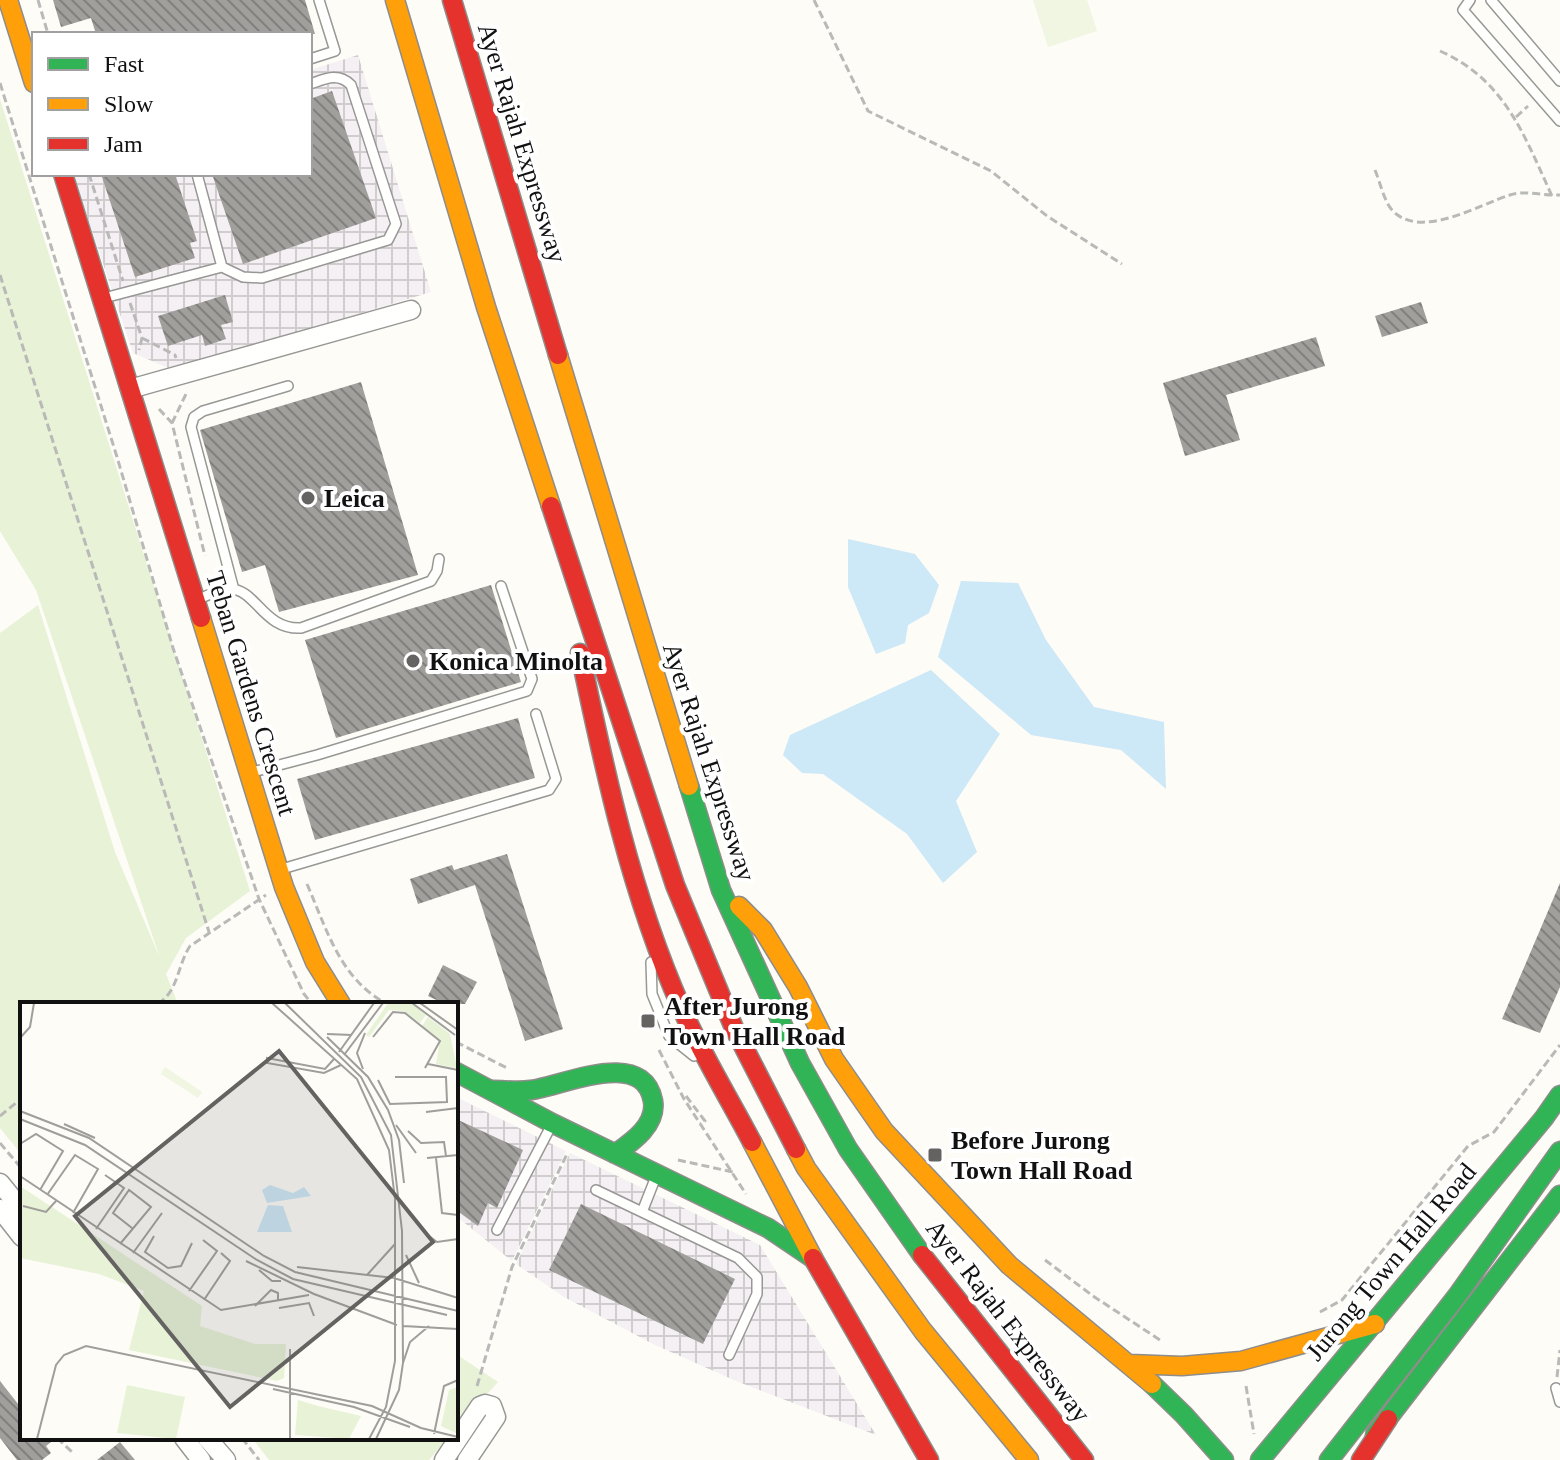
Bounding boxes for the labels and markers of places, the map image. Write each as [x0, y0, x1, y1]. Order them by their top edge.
place label: Leica [324, 484, 385, 513]
marker: Leica [299, 489, 317, 507]
place label: Konica Minolta [429, 647, 603, 676]
marker: Konica Minolta [404, 652, 422, 670]
place label: After Jurong Town Hall Road [664, 992, 846, 1051]
marker: After Jurong Town Hall Road [639, 1012, 657, 1030]
place label: Before Jurong Town Hall Road [951, 1126, 1133, 1185]
marker: Before Jurong Town Hall Road [926, 1146, 944, 1164]

